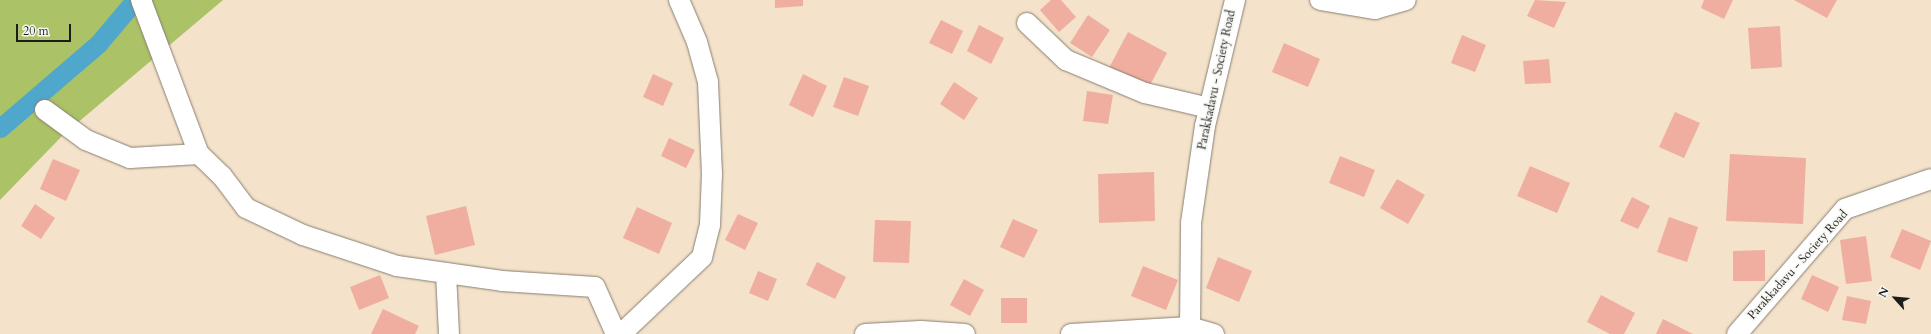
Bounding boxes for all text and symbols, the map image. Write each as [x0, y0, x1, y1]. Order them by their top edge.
street label: Parakkadavu - Society Road [1195, 9, 1239, 151]
scale bar [18, 16, 73, 42]
text: 20 m [23, 23, 49, 39]
street label: Parakkadavu - Society Road [1745, 207, 1851, 323]
north arrow [1875, 278, 1915, 318]
text: N [1875, 285, 1893, 300]

